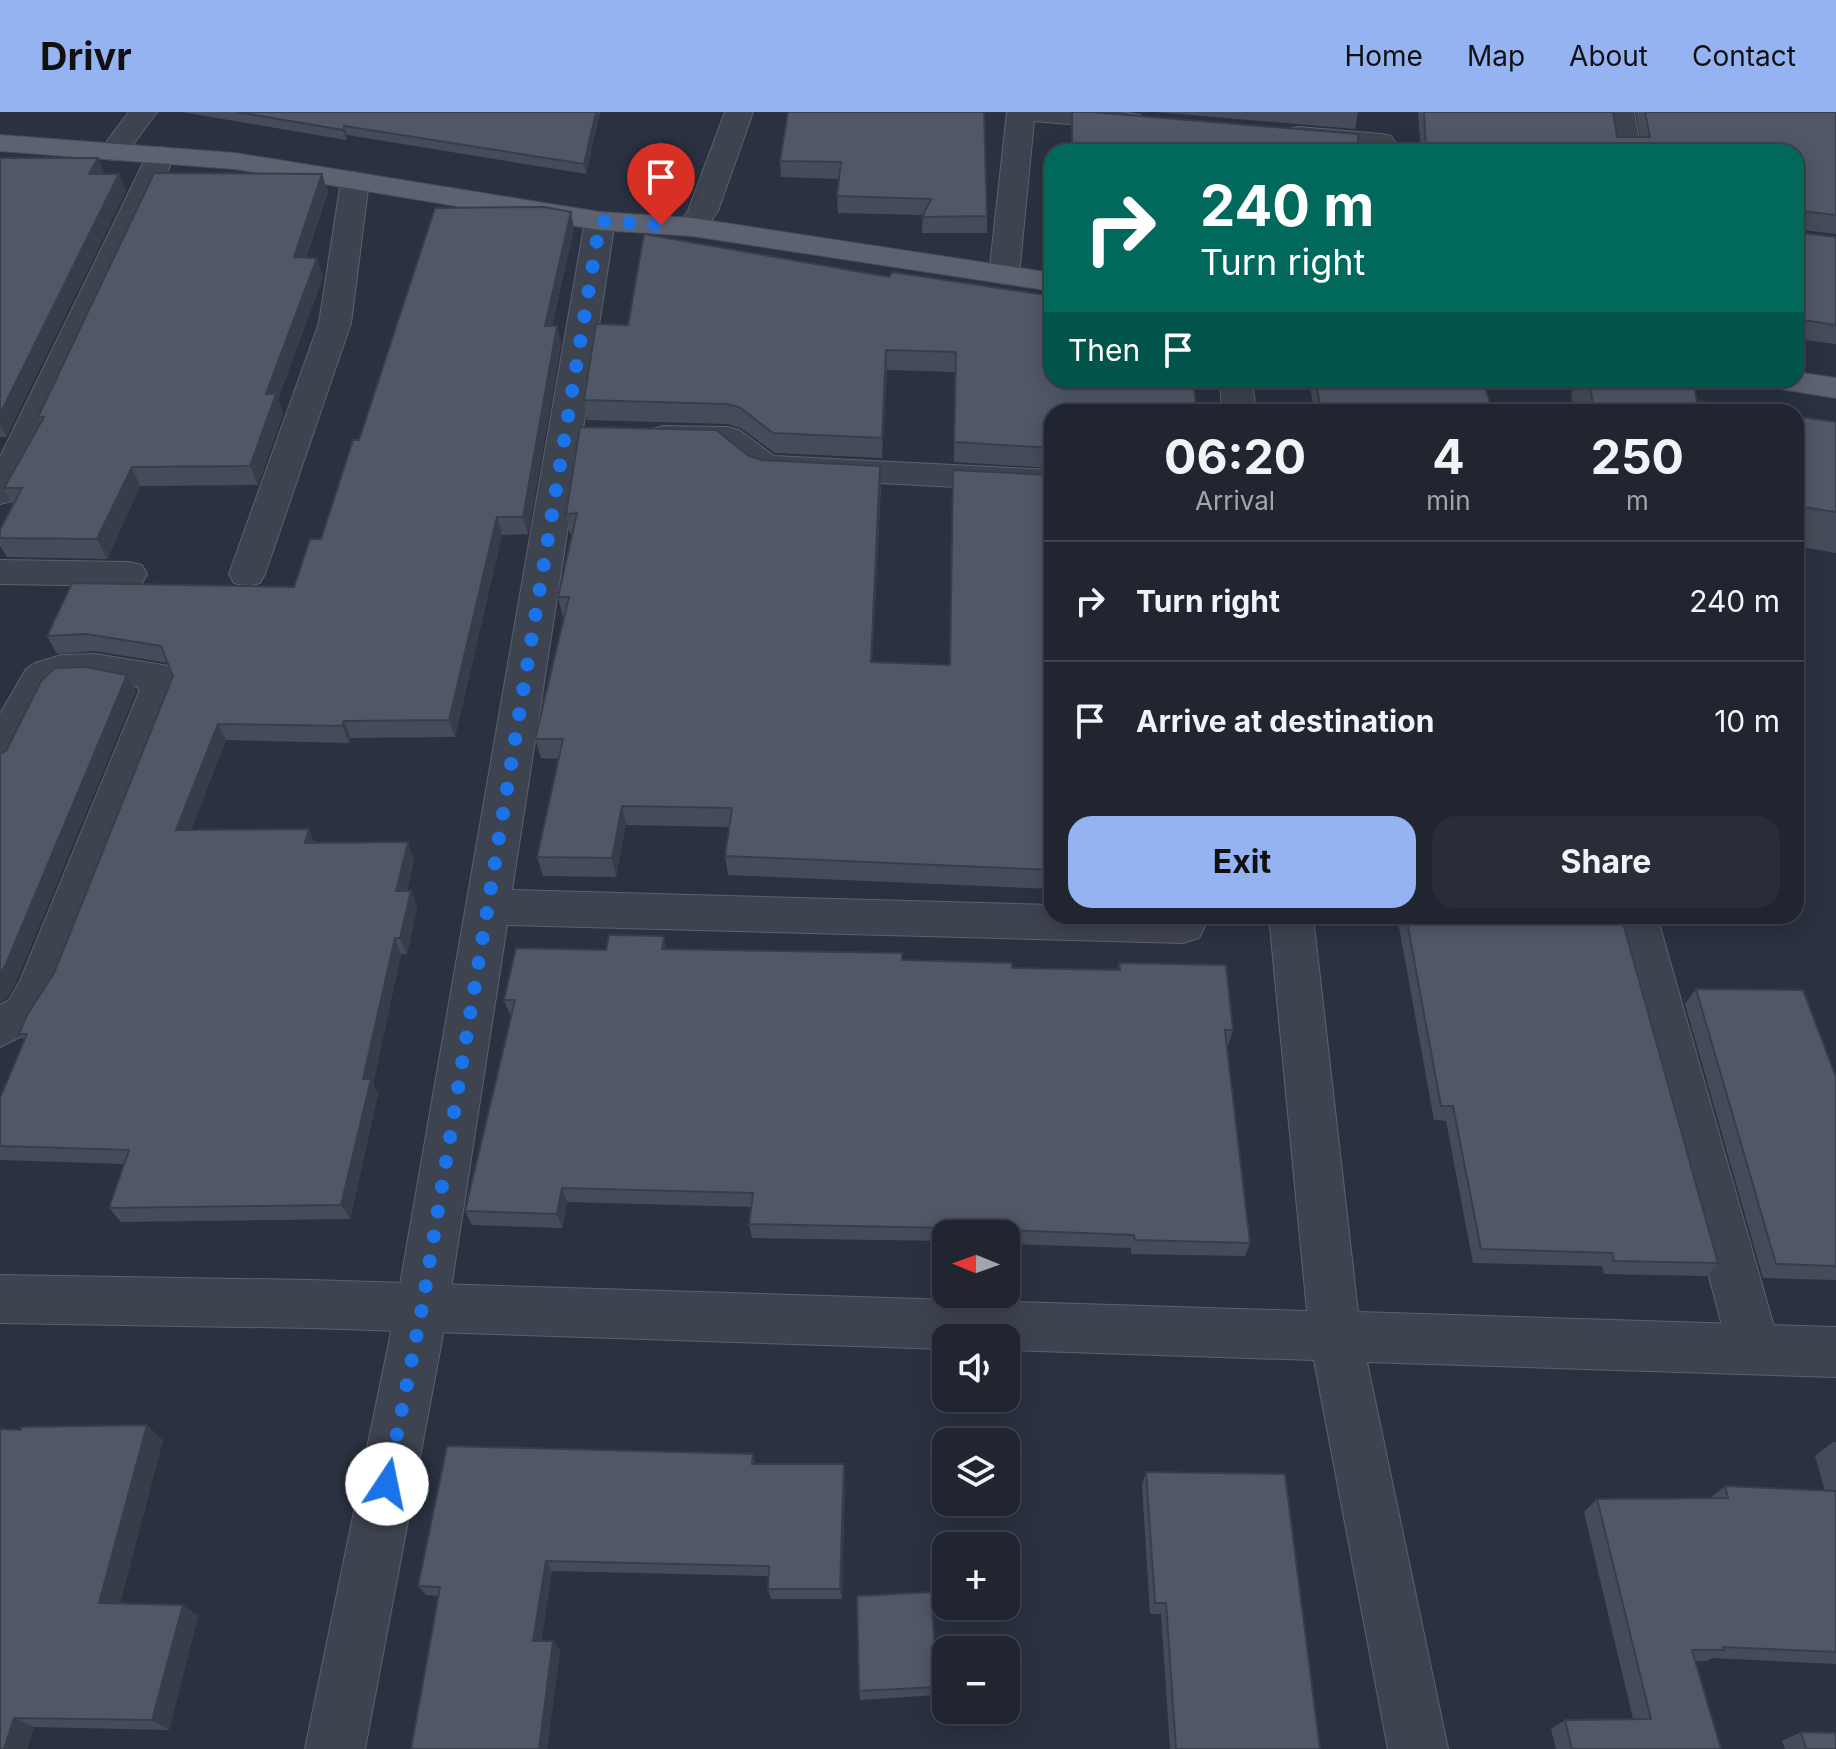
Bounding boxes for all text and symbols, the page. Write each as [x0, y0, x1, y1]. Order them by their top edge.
text: Drivr [40, 33, 132, 79]
text: Home [1344, 39, 1423, 73]
text: Map [1467, 39, 1525, 73]
text: About [1569, 39, 1648, 73]
text: Contact [1692, 39, 1796, 73]
pin [627, 143, 695, 225]
icon: arrive [639, 155, 683, 199]
text: 240 m [1200, 172, 1374, 240]
icon: right [1068, 176, 1172, 280]
text: Turn right [1200, 240, 1365, 284]
icon: arrive [1156, 328, 1200, 372]
text: Then [1068, 332, 1140, 368]
text: 06:20 [1164, 427, 1306, 486]
text: 4 [1432, 427, 1465, 486]
text: 250 [1591, 427, 1684, 486]
text: Arrival [1195, 485, 1275, 516]
text: min [1426, 485, 1471, 516]
text: m [1626, 485, 1649, 516]
icon: right [1068, 579, 1112, 623]
text: Turn right [1136, 583, 1280, 619]
text: 240 m [1689, 583, 1780, 619]
icon: arrive [1068, 699, 1112, 743]
text: Arrive at destination [1136, 703, 1434, 739]
text: 10 m [1714, 703, 1780, 739]
button: Exit [1068, 816, 1416, 908]
button: Share [1432, 816, 1780, 908]
north arrow [932, 1220, 1020, 1308]
map controls [932, 1220, 1020, 1724]
button: sound [932, 1324, 1020, 1412]
button: layers [932, 1428, 1020, 1516]
position arrow [345, 1442, 429, 1526]
button: + [932, 1532, 1020, 1620]
button: − [932, 1636, 1020, 1724]

